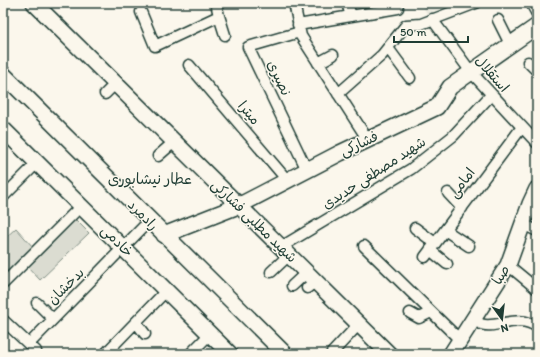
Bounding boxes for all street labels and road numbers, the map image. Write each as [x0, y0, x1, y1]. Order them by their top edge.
street label: استقلال [472, 52, 512, 96]
street label: نصیری [263, 58, 295, 98]
street label: میترا [234, 98, 264, 128]
street label: فشارکی [337, 128, 381, 160]
street label: شهید مصطفی حدیدی [319, 133, 429, 213]
street label: امامی [445, 165, 479, 201]
street label: شهید مطلبی فشارکی [208, 176, 300, 266]
street label: رادمرد [124, 196, 162, 234]
street label: خادمی [98, 222, 136, 260]
street label: صبا [489, 262, 513, 288]
street label: بدخشان [44, 264, 88, 308]

